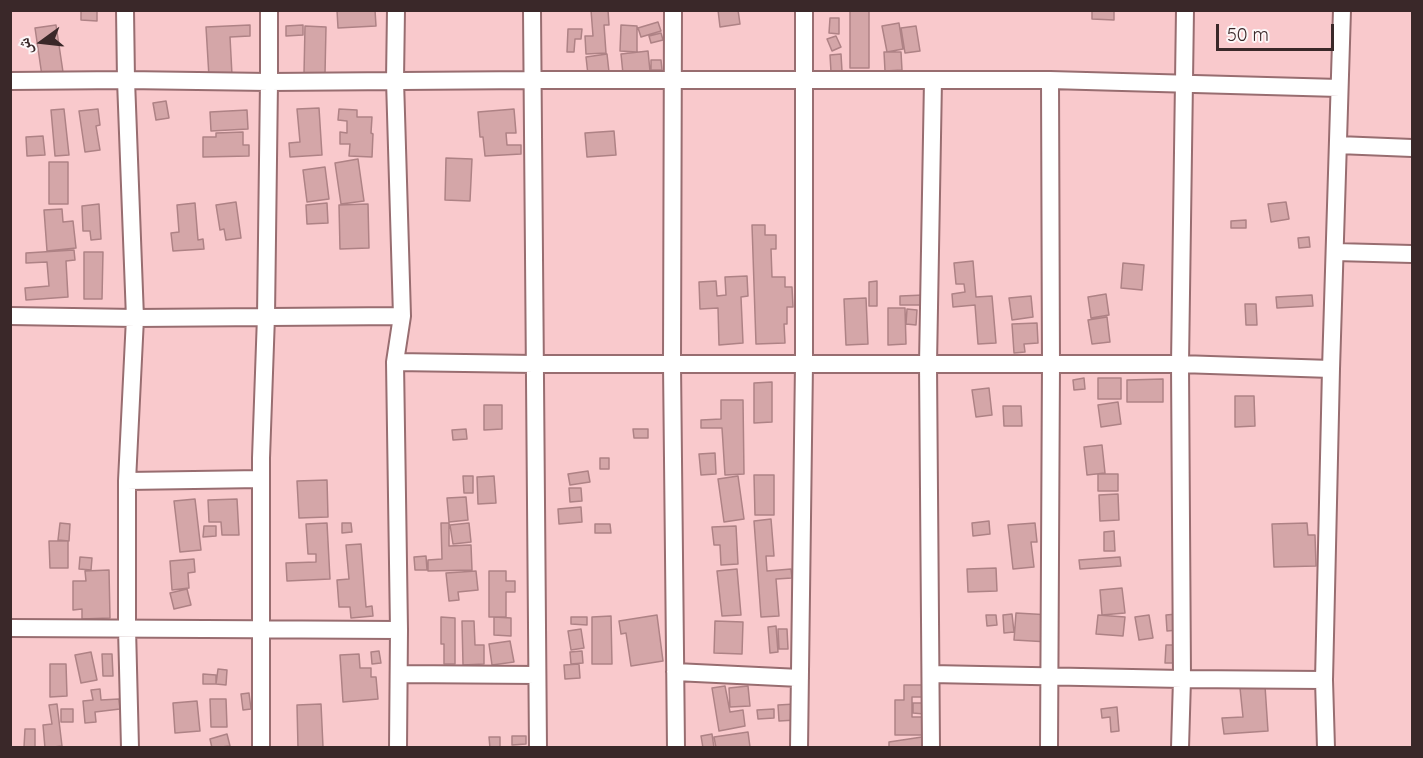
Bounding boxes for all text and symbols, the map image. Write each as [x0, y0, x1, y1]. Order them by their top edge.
north arrow [12, 12, 72, 72]
scale bar [1219, 12, 1338, 50]
text: 50 m [1227, 23, 1269, 46]
text: ش [13, 36, 36, 57]

